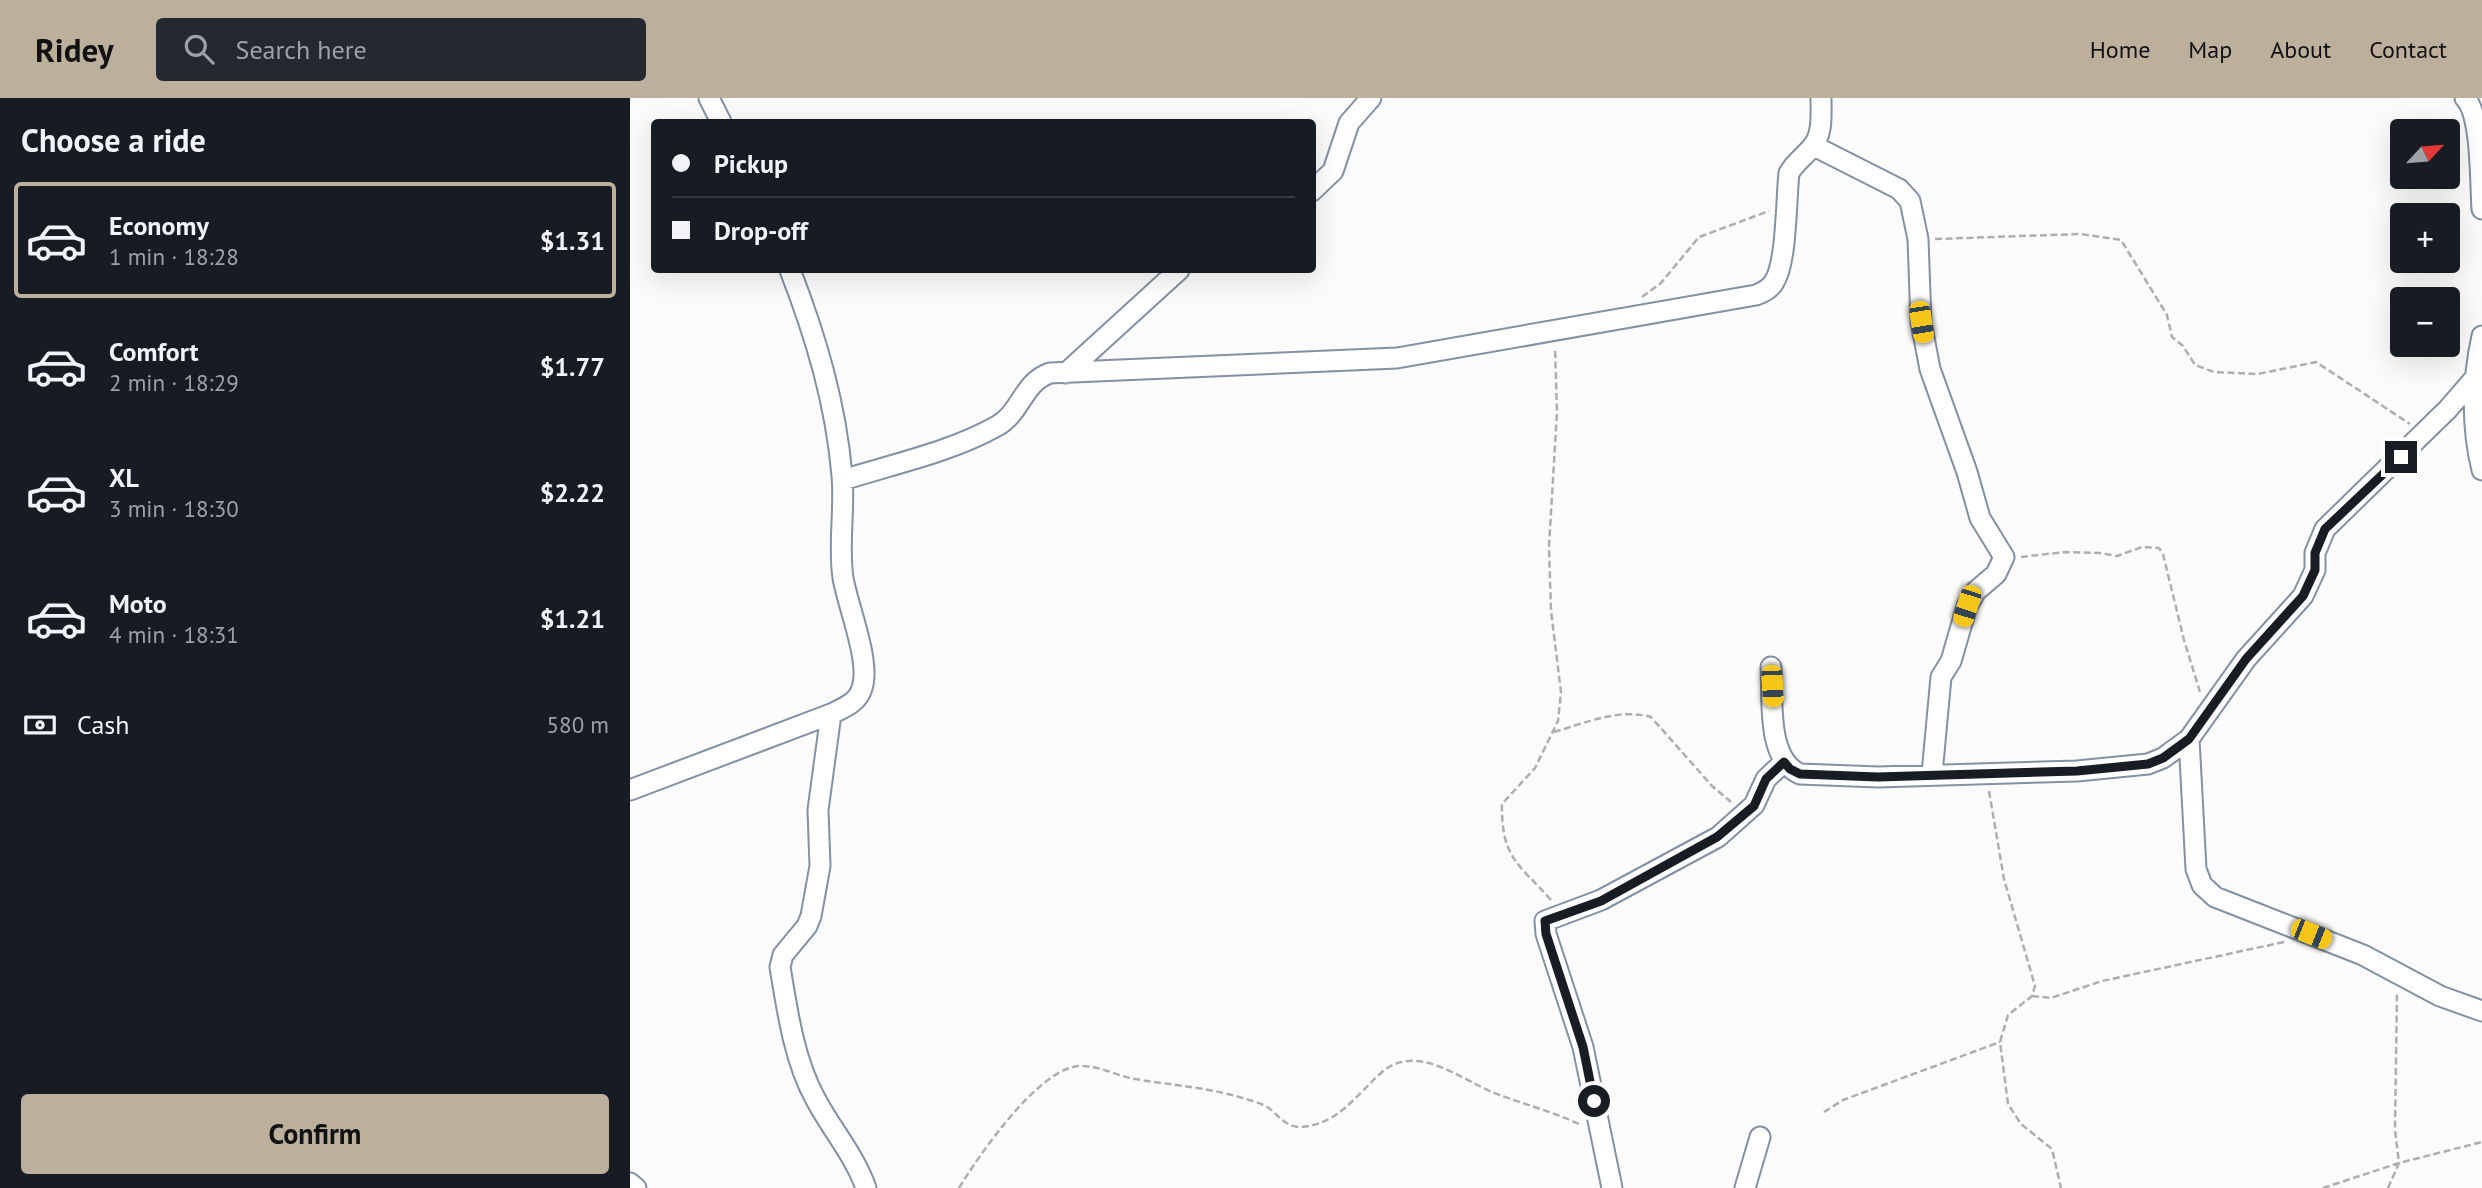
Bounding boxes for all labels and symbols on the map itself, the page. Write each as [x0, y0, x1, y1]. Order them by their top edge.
north arrow [2390, 119, 2460, 189]
car [1908, 300, 1935, 344]
route end [2385, 441, 2417, 473]
car [1951, 583, 1984, 629]
car [1761, 664, 1784, 708]
car [2288, 916, 2335, 952]
route start [1578, 1085, 1610, 1117]

